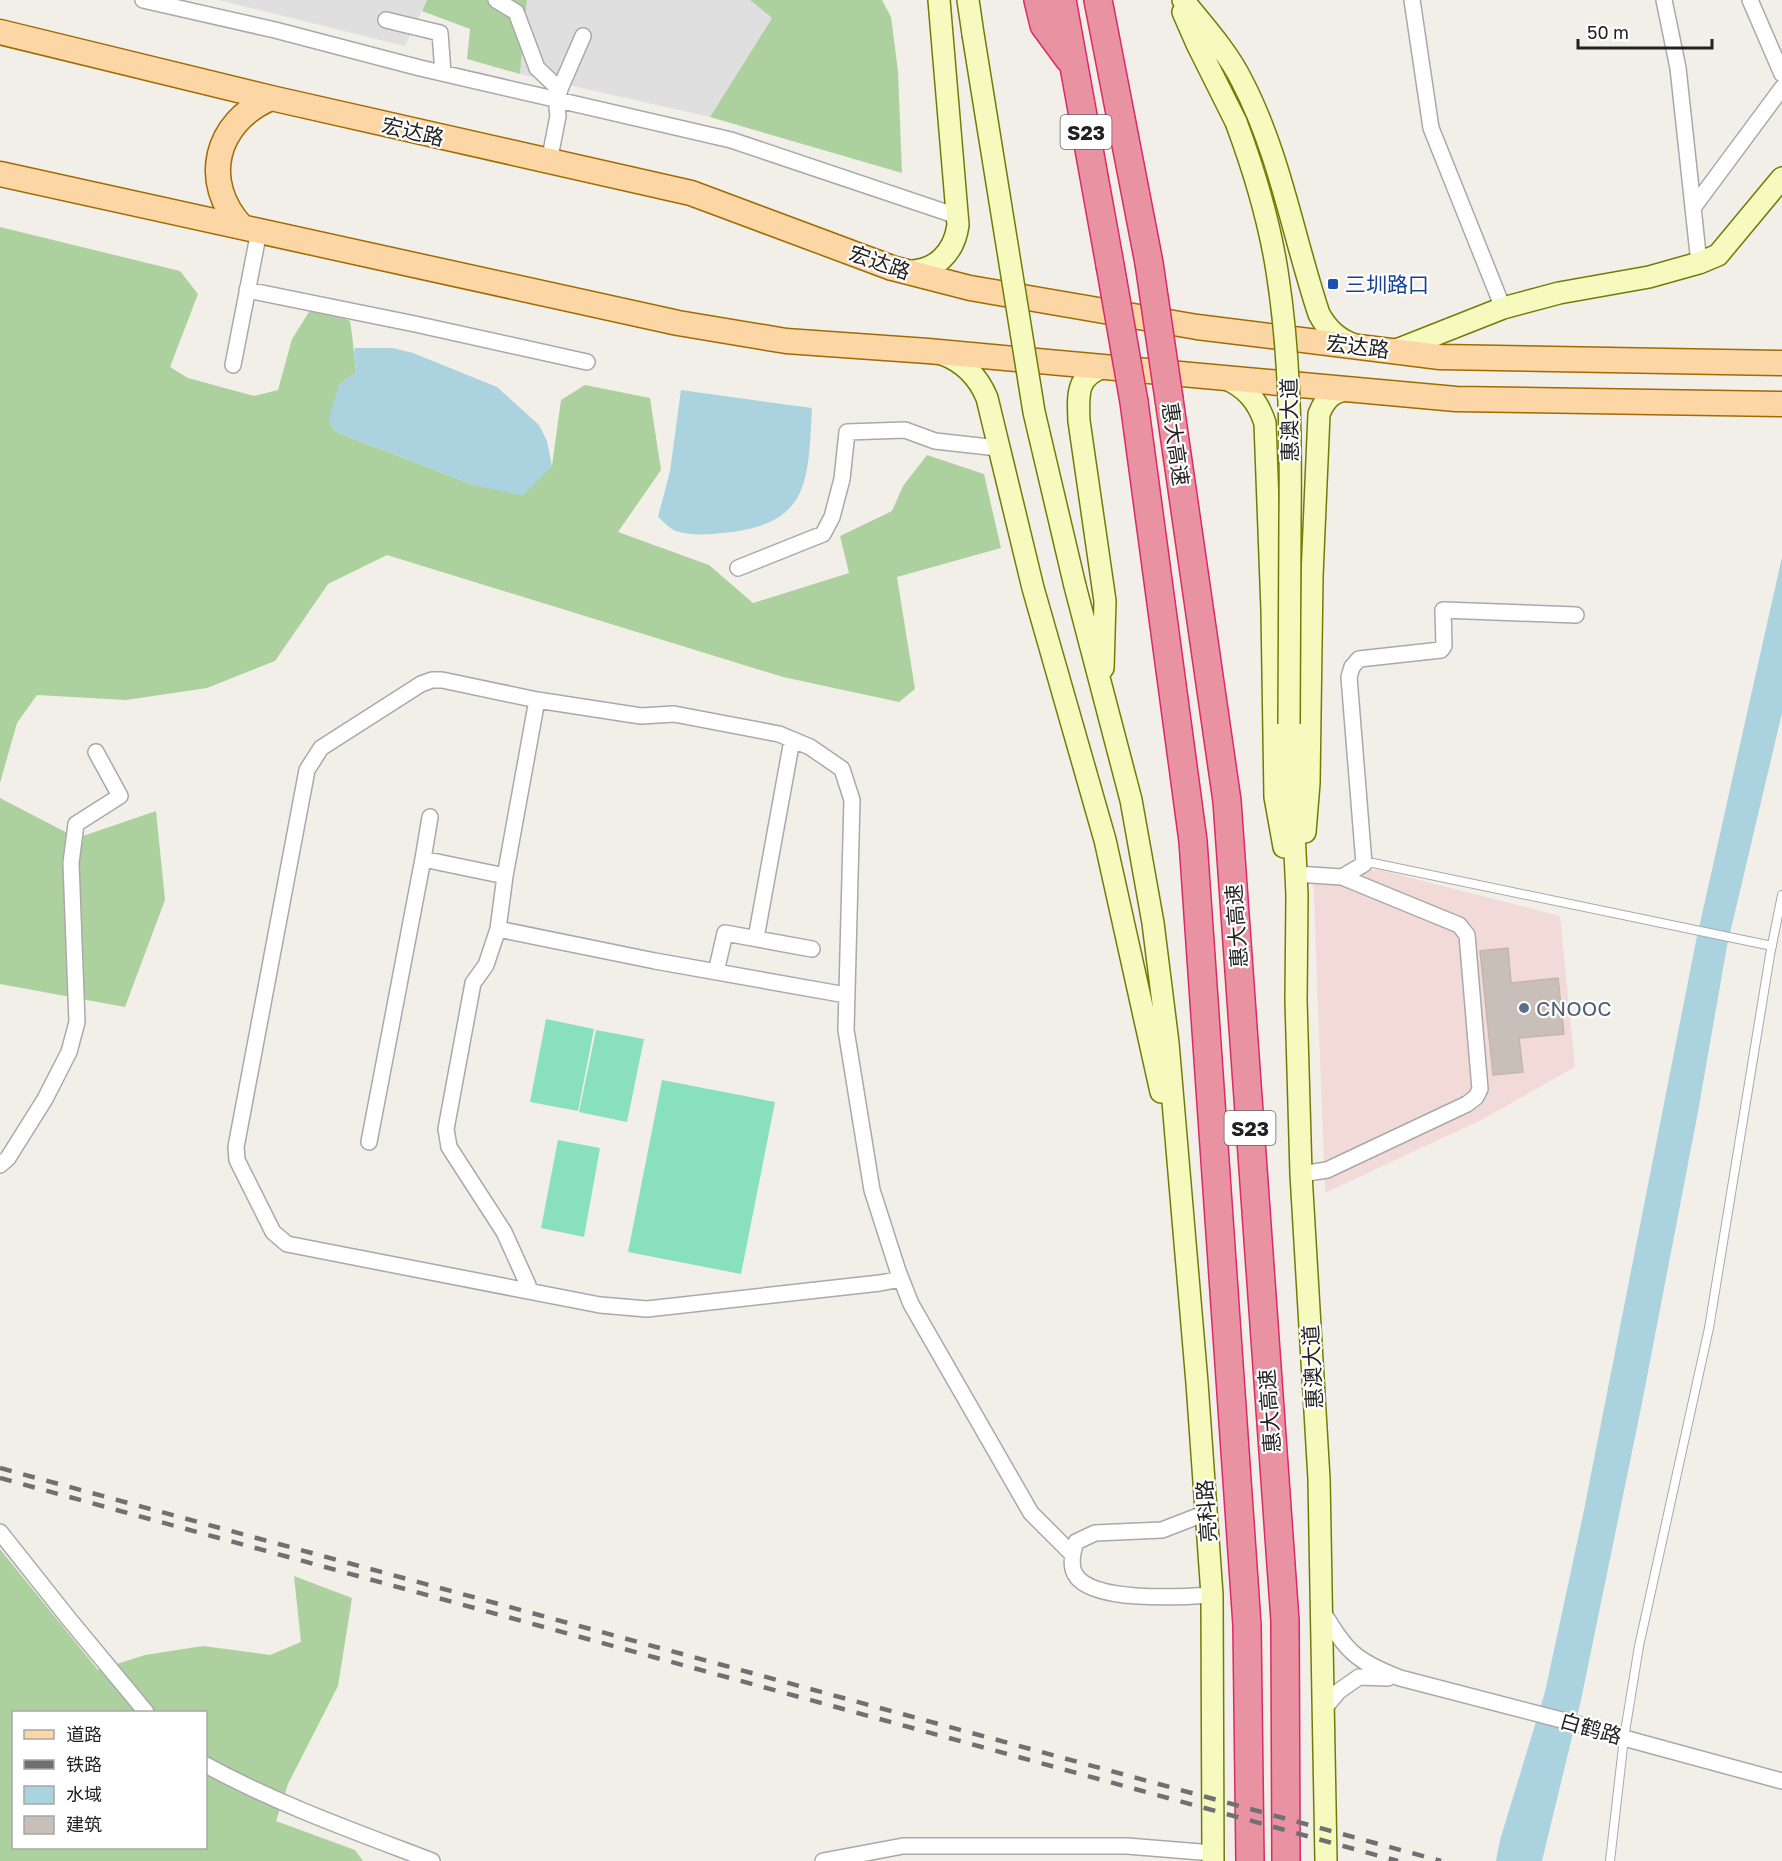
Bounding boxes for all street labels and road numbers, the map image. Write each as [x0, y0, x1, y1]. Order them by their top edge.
street label: 宏达路 [379, 111, 447, 151]
road number: S23 [1060, 115, 1112, 149]
street label: 宏达路 [846, 239, 914, 285]
street label: 宏达路 [1325, 329, 1391, 363]
street label: 惠澳大道 [1275, 378, 1303, 462]
street label: 惠大高速 [1157, 401, 1195, 487]
street label: 惠大高速 [1220, 883, 1252, 969]
road number: S23 [1224, 1111, 1276, 1145]
street label: 惠澳大道 [1297, 1324, 1327, 1410]
street label: 惠大高速 [1253, 1368, 1285, 1454]
street label: 亮科路 [1191, 1479, 1221, 1543]
street label: 白鹤路 [1557, 1707, 1625, 1749]

